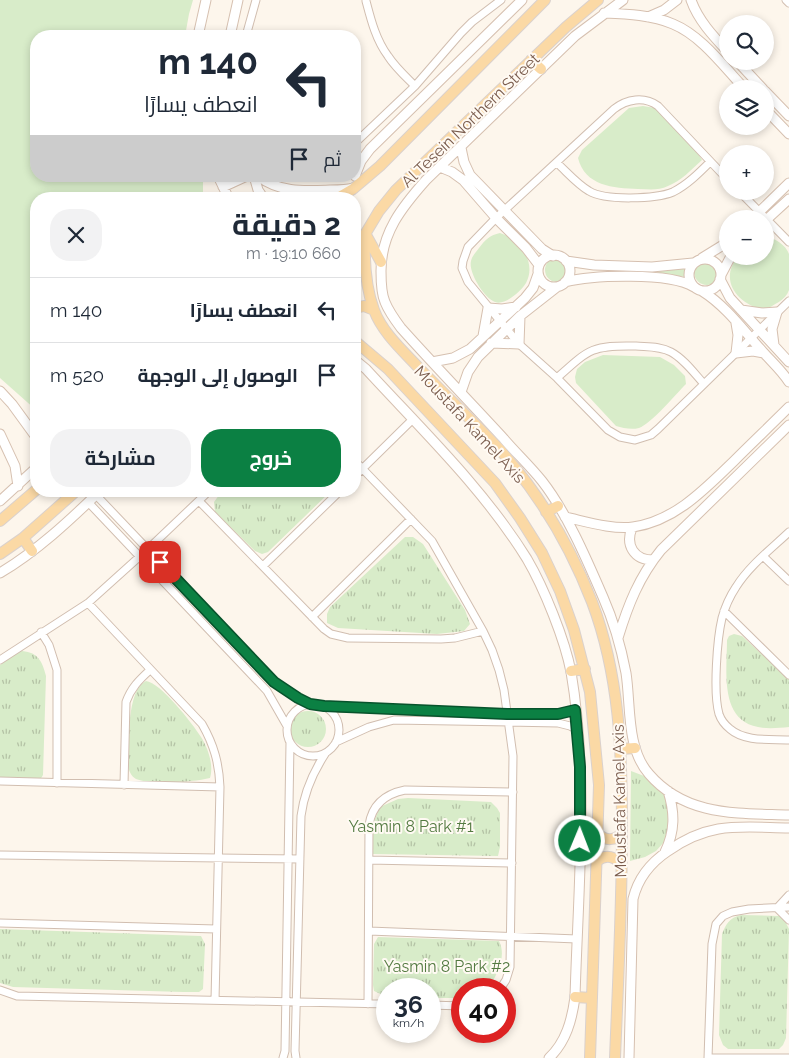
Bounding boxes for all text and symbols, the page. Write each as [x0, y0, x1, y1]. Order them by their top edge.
map controls [719, 15, 774, 265]
button: search [719, 15, 774, 70]
text: 140 m [158, 41, 258, 82]
street label: Al Tesein Northern Street [397, 49, 544, 191]
icon: left [276, 50, 341, 115]
button: layers [719, 80, 774, 135]
text: انعطف يسارًا [144, 91, 258, 117]
icon: arrive [285, 145, 313, 173]
button: + [719, 145, 774, 200]
text: ثم [323, 148, 341, 170]
text: 2 دقيقة [232, 207, 341, 242]
button: close [50, 209, 102, 261]
button: − [719, 210, 774, 265]
text: 660 m · 19:10 [246, 244, 341, 263]
icon: left [313, 296, 341, 324]
text: 140 m [50, 299, 102, 321]
text: انعطف يسارًا [190, 299, 298, 321]
icon: arrive [313, 361, 341, 389]
street label: Moustafa Kamel Axis [410, 362, 529, 487]
text: 520 m [50, 364, 104, 386]
text: الوصول إلى الوجهة [138, 364, 298, 386]
button: مشاركة [50, 429, 191, 487]
button: خروج [201, 429, 341, 487]
pin [139, 541, 181, 583]
icon: arrive [146, 548, 174, 576]
street label: Moustafa Kamel Axis [609, 724, 630, 878]
position arrow [553, 814, 605, 866]
park label: Yasmin 8 Park #1 [348, 817, 474, 836]
park label: Yasmin 8 Park #2 [384, 957, 510, 976]
speed limit sign: 40 [451, 978, 516, 1043]
text: 36 [394, 989, 423, 1019]
text: km/h [393, 1016, 424, 1030]

